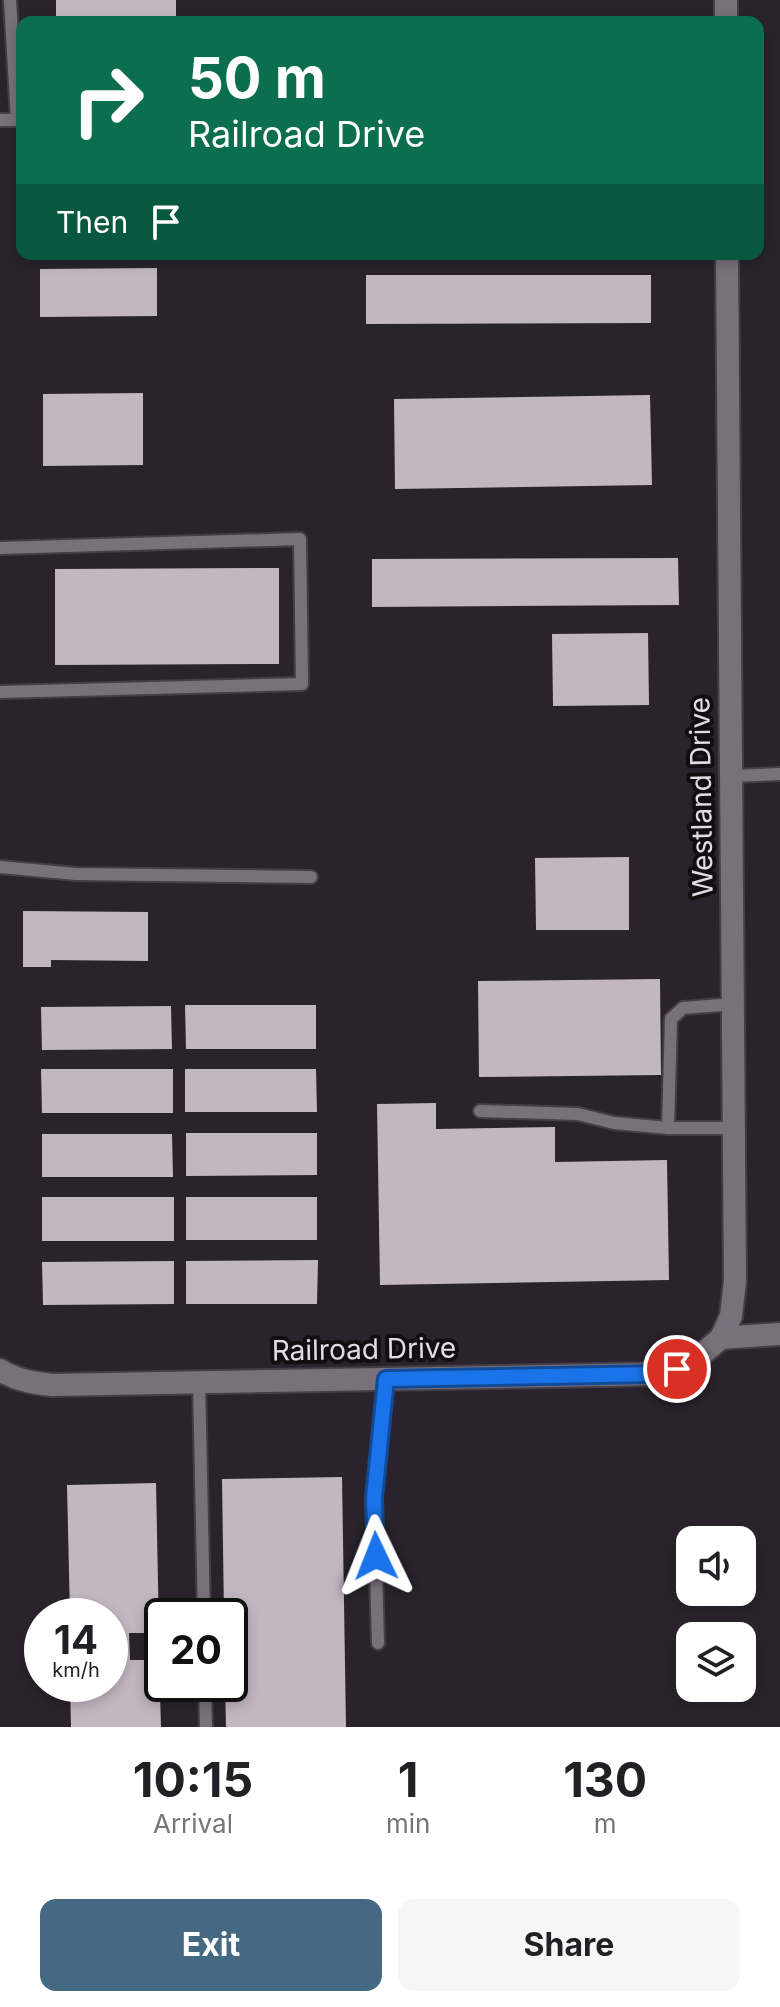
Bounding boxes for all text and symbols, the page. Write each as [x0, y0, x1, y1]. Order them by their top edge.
text: 50 m [188, 44, 326, 112]
icon: right [56, 48, 160, 152]
text: Railroad Drive [188, 112, 425, 156]
icon: arrive [144, 200, 188, 244]
text: Then [56, 204, 128, 240]
street label: Westland Drive [682, 697, 720, 897]
street label: Railroad Drive [271, 1330, 457, 1368]
pin [643, 1335, 711, 1403]
icon: arrive [655, 1347, 699, 1391]
position arrow [334, 1514, 418, 1598]
map controls [676, 1526, 756, 1702]
button: sound [676, 1526, 756, 1606]
speed limit sign: 20 [144, 1598, 248, 1702]
text: 14 [54, 1615, 98, 1664]
button: layers [676, 1622, 756, 1702]
text: km/h [52, 1658, 100, 1682]
text: 10:15 [133, 1750, 253, 1809]
text: 1 [398, 1750, 419, 1809]
text: 130 [563, 1750, 647, 1809]
text: Arrival [153, 1808, 233, 1839]
text: min [386, 1808, 430, 1839]
text: m [594, 1808, 617, 1839]
button: Exit [40, 1899, 382, 1991]
button: Share [398, 1899, 740, 1991]

